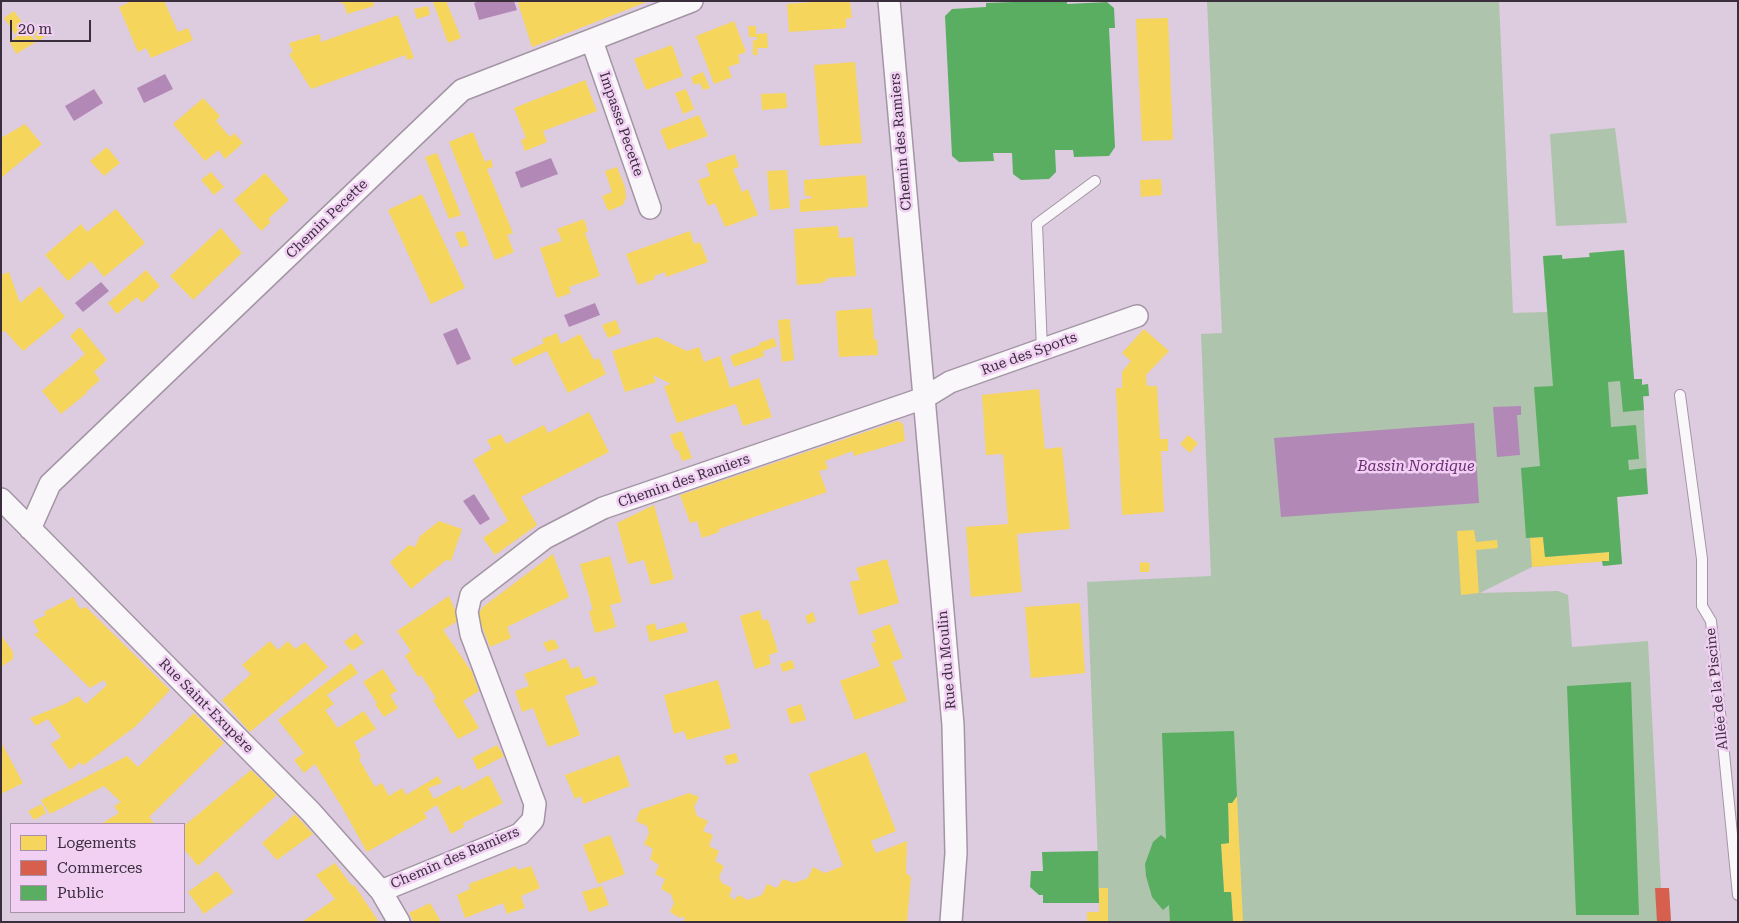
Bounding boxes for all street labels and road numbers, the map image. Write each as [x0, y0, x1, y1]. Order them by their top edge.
street label: Impasse Pecette [595, 70, 647, 178]
street label: Chemin des Ramiers [887, 73, 915, 211]
street label: Chemin Pecette [283, 176, 371, 262]
street label: Rue des Sports [979, 329, 1079, 379]
street label: Chemin des Ramiers [616, 451, 752, 511]
street label: Rue du Moulin [934, 610, 960, 710]
street label: Allée de la Piscine [1702, 627, 1732, 751]
street label: Rue Saint-Exupère [155, 655, 257, 757]
street label: Chemin des Ramiers [388, 823, 522, 893]

